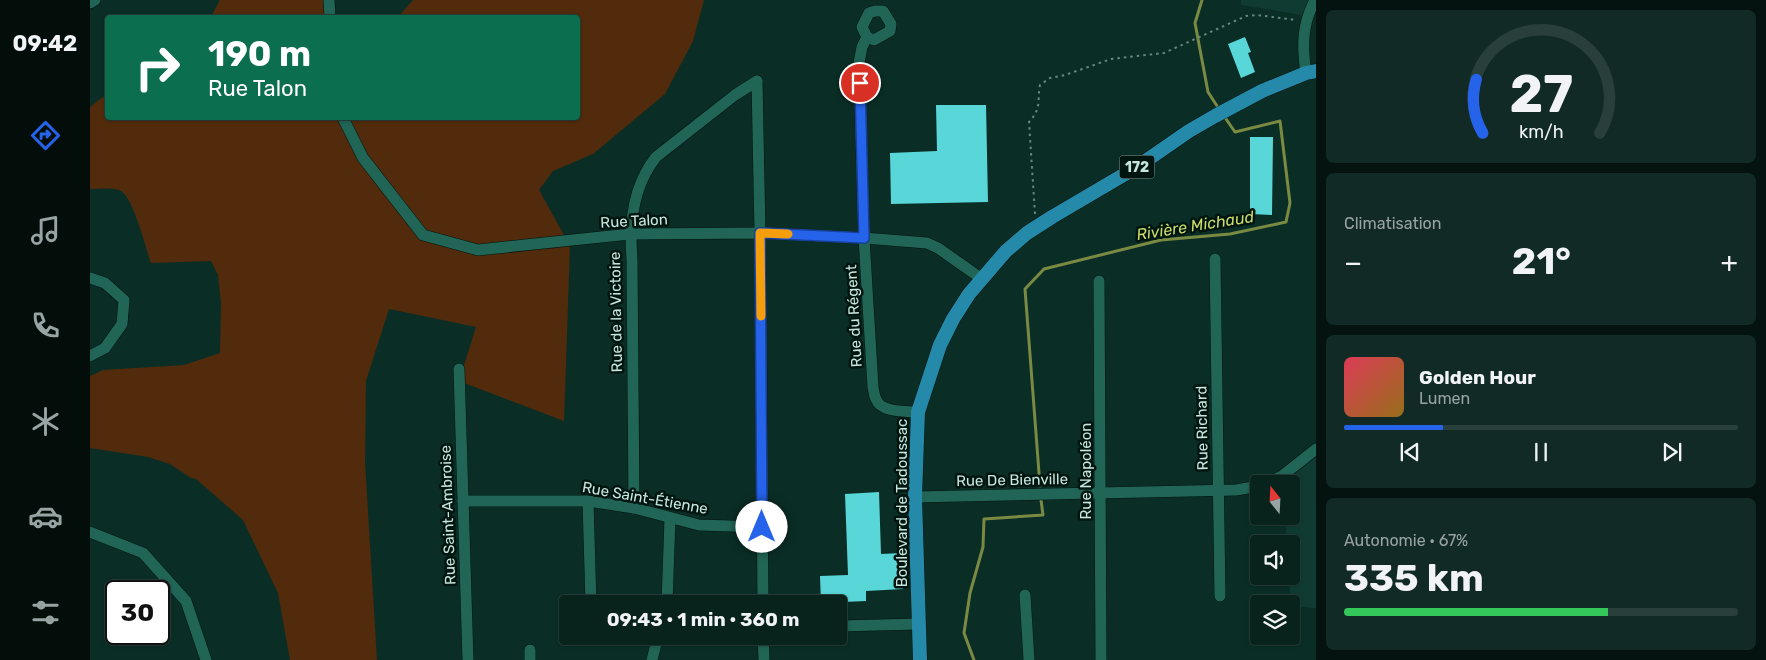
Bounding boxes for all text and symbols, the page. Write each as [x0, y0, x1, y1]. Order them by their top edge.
text: 09:42 [13, 30, 77, 57]
text: 190 m [208, 33, 311, 75]
icon: right [125, 35, 190, 100]
pin [839, 62, 881, 104]
text: 27 [1509, 63, 1573, 125]
icon: arrive [846, 69, 874, 97]
text: Rue Talon [208, 75, 307, 102]
icon: directions [28, 118, 63, 153]
text: km/h [1519, 121, 1563, 142]
road number: 172 [1120, 156, 1154, 178]
water label: Rivière Michaud [1135, 207, 1256, 244]
street label: Rue Talon [600, 210, 668, 232]
icon: music [28, 213, 63, 248]
text: Climatisation [1344, 214, 1441, 233]
text: 21° [1512, 238, 1571, 284]
text: − [1344, 246, 1362, 279]
text: + [1721, 246, 1738, 279]
street label: Rue de la Victoire [606, 251, 626, 373]
street label: Rue du Régent [842, 264, 866, 368]
icon: phone [28, 308, 63, 343]
text: Golden Hour [1419, 366, 1536, 389]
street label: Rue Richard [1192, 386, 1212, 470]
text: Lumen [1419, 389, 1470, 408]
icon: climate [28, 404, 63, 439]
street label: Boulevard de Tadoussac [893, 419, 911, 587]
street label: Rue Napoléon [1077, 423, 1095, 519]
icon: previous [1396, 438, 1424, 466]
icon: pause [1527, 438, 1555, 466]
icon: next [1658, 438, 1686, 466]
street label: Rue Saint-Ambroise [437, 445, 459, 585]
street label: Rue De Bienville [956, 470, 1068, 490]
north arrow [1250, 475, 1300, 525]
map controls [1250, 475, 1300, 645]
street label: Rue Saint-Étienne [581, 478, 709, 518]
icon: car [28, 499, 63, 534]
position arrow [735, 500, 787, 552]
text: Autonomie · 67% [1344, 531, 1468, 550]
button: sound [1250, 535, 1300, 585]
text: 335 km [1344, 555, 1484, 601]
speed limit sign: 30 [105, 580, 170, 645]
icon: filters [28, 595, 63, 630]
button: layers [1250, 595, 1300, 645]
text: 09:43 · 1 min · 360 m [607, 608, 799, 631]

